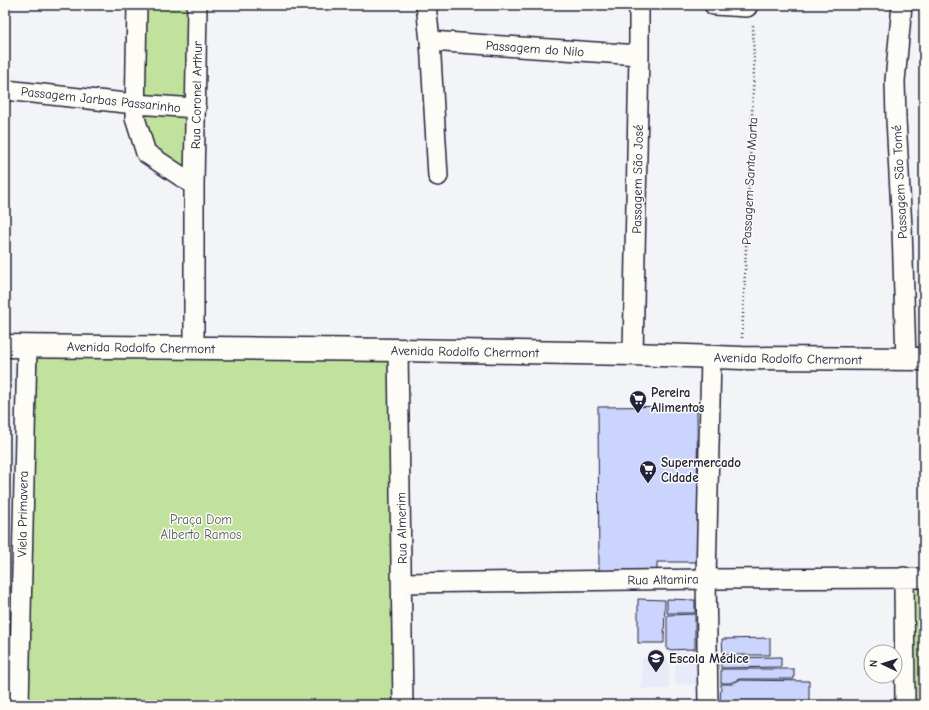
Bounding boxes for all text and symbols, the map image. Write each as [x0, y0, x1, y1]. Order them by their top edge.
street label: Passagem do Nilo [485, 38, 585, 59]
street label: Rua Coronel Arthur [188, 40, 205, 149]
street label: Passagem Jarbas Passarinho [20, 84, 182, 115]
street label: Passagem Santa Marta [739, 117, 760, 245]
street label: Passagem São José [629, 124, 646, 234]
street label: Passagem São Tomé [889, 124, 910, 239]
street label: Avenida Rodolfo Chermont [67, 339, 216, 356]
street label: Avenida Rodolfo Chermont [391, 343, 540, 360]
street label: Avenida Rodolfo Chermont [714, 350, 863, 367]
place label: Pereira Alimentos [651, 385, 705, 415]
supermarket icon: Pereira Alimentos [628, 389, 648, 414]
place label: Supermercado Cidade [661, 455, 741, 485]
supermarket icon: Supermercado Cidade [638, 459, 658, 484]
street label: Viela Primavera [14, 471, 31, 557]
street label: Rua Almerim [393, 492, 410, 564]
park label: Praça Dom Alberto Ramos [161, 512, 241, 542]
street label: Rua Altamira [627, 571, 699, 588]
north arrow [863, 644, 903, 684]
school or university icon: Escola Médice [646, 648, 666, 673]
place label: Escola Médice [669, 651, 749, 666]
text: N [867, 659, 880, 667]

